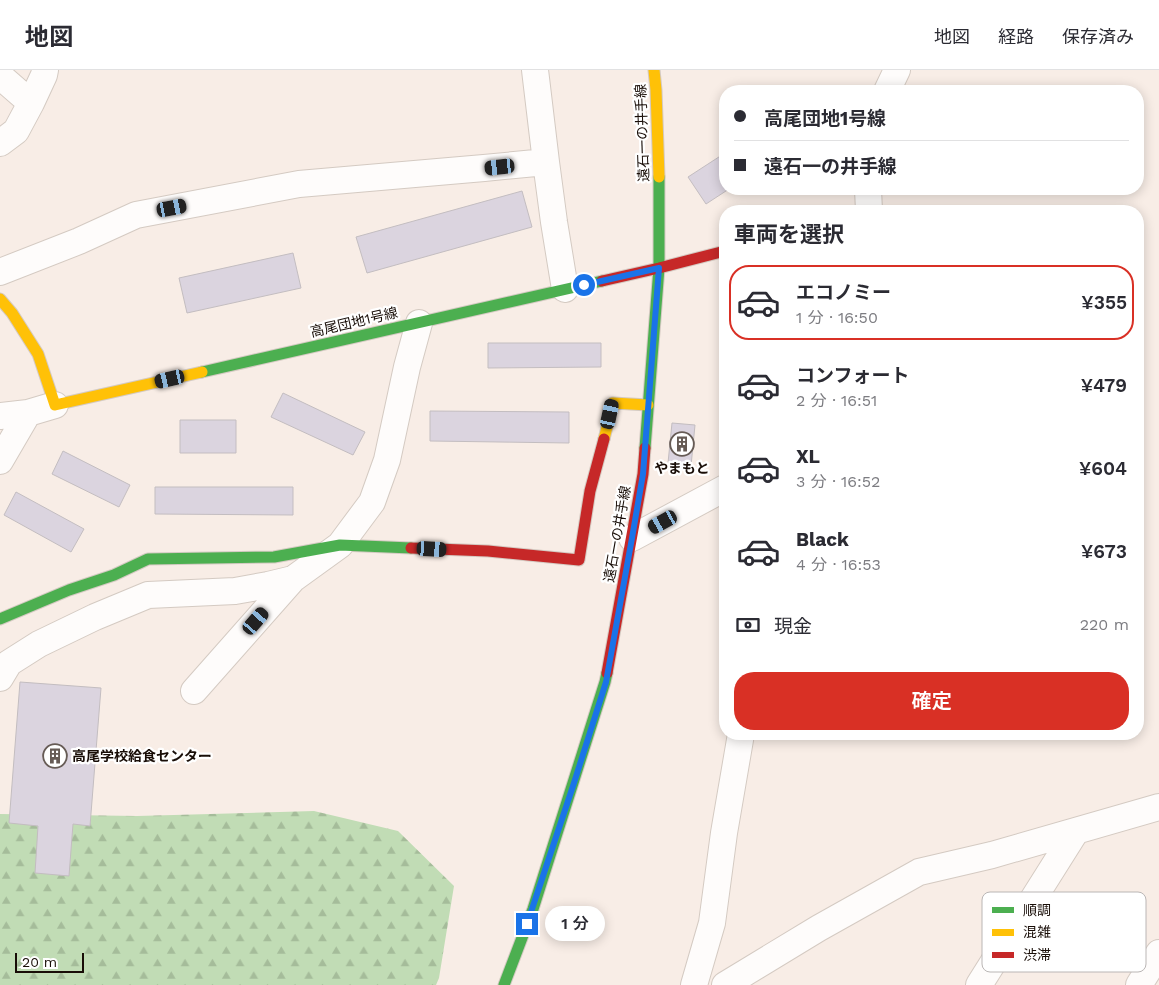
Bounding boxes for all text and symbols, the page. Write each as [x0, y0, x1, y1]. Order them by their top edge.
text: 地図 [25, 23, 73, 51]
text: 地図 [934, 26, 970, 47]
text: 経路 [998, 26, 1034, 47]
text: 保存済み [1062, 26, 1134, 47]
street label: 遠石一の井手線 [632, 84, 652, 182]
text: 高尾団地1号線 [764, 107, 886, 130]
text: 遠石一の井手線 [764, 155, 897, 178]
car [484, 158, 515, 176]
car [155, 198, 188, 218]
text: 車両を選択 [734, 222, 844, 247]
route start [573, 274, 595, 296]
icon: car [736, 280, 781, 325]
text: エコノミー [796, 281, 891, 304]
text: ¥355 [1081, 291, 1127, 314]
street label: 高尾団地1号線 [309, 304, 399, 340]
text: 1 分 · 16:50 [796, 308, 878, 327]
icon: car [736, 363, 781, 408]
text: コンフォート [796, 364, 909, 387]
car [153, 368, 186, 390]
text: ¥479 [1081, 374, 1127, 397]
text: 2 分 · 16:51 [796, 391, 877, 410]
car [599, 398, 620, 430]
building icon: やまもと [669, 431, 695, 457]
text: XL [796, 445, 820, 468]
icon: car [736, 446, 781, 491]
text: ¥604 [1079, 457, 1127, 480]
place label: やまもと [654, 460, 710, 476]
text: 3 分 · 16:52 [796, 472, 880, 491]
street label: 遠石一の井手線 [601, 484, 633, 584]
car [646, 508, 679, 536]
text: Black [796, 528, 849, 551]
icon: car [736, 529, 781, 574]
text: ¥673 [1081, 540, 1127, 563]
car [416, 541, 447, 557]
text: 4 分 · 16:53 [796, 555, 881, 574]
car [240, 605, 271, 637]
icon: cash [734, 611, 762, 639]
text: 現金 [774, 615, 812, 638]
text: 220 m [1080, 615, 1129, 634]
button: 確定 [734, 672, 1129, 730]
building icon: 高尾学校給食センター [42, 743, 68, 769]
place label: 高尾学校給食センター [72, 748, 212, 764]
legend [982, 892, 1146, 972]
text: 順調 [1023, 902, 1051, 918]
callout: 1 分 [544, 906, 604, 942]
route end [516, 913, 538, 935]
text: 1 分 [561, 914, 589, 933]
text: 混雑 [1023, 924, 1051, 940]
text: 渋滞 [1023, 947, 1051, 963]
scale bar [15, 950, 84, 973]
text: 20 m [22, 954, 57, 970]

